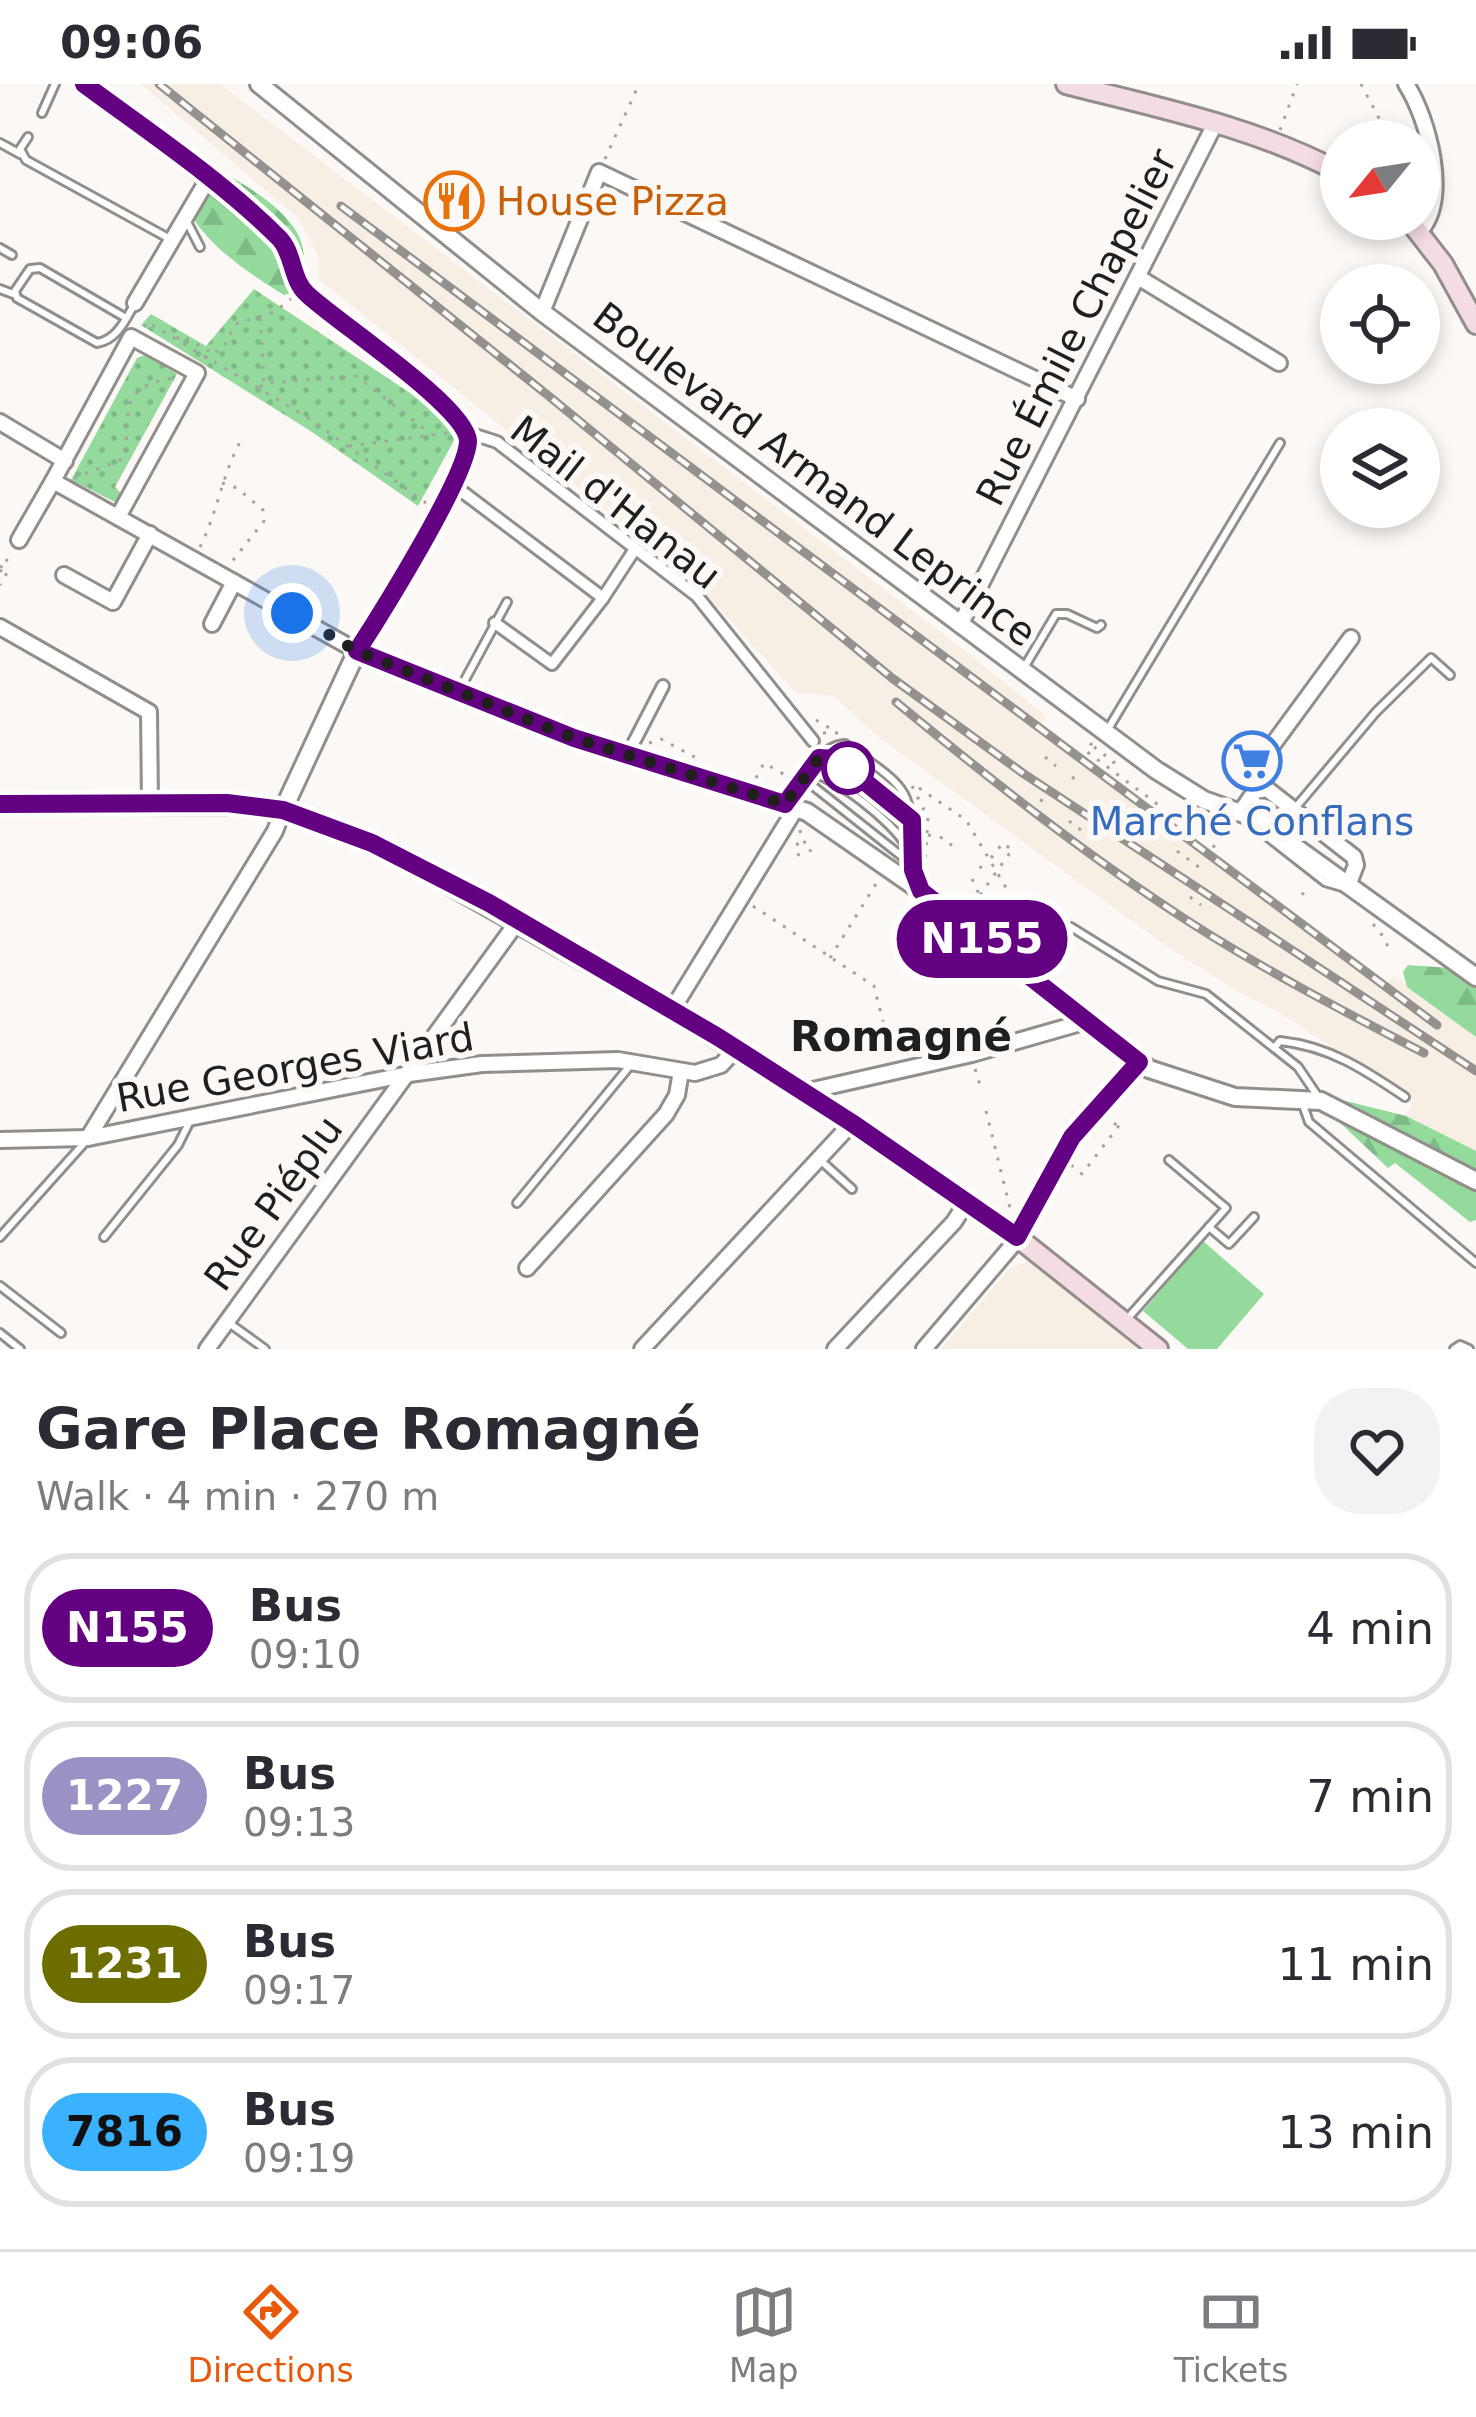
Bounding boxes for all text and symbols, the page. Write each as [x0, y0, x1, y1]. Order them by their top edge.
text: 09:06 [60, 16, 203, 69]
north arrow [1320, 120, 1440, 240]
map controls [1320, 120, 1440, 528]
street label: Rue Émile Chapelier [966, 140, 1186, 513]
restaurant icon: House Pizza [423, 170, 485, 232]
place label: House Pizza [496, 179, 729, 224]
button: locate [1320, 264, 1440, 384]
street label: Boulevard Armand Leprince [585, 293, 1045, 656]
street label: Mail d'Hanau [502, 407, 729, 598]
button: layers [1320, 408, 1440, 528]
your location [262, 583, 322, 643]
supermarket icon: Marché Conflans [1221, 730, 1283, 792]
unlabelled marker [823, 743, 873, 793]
place label: Marché Conflans [1090, 799, 1414, 844]
line badge: N155 [898, 900, 1066, 978]
text: N155 [921, 914, 1043, 963]
district label: Romagné [790, 1012, 1012, 1061]
street label: Rue Georges Viard [113, 1014, 477, 1121]
street label: Rue Piéplu [195, 1107, 352, 1299]
button: heart [1314, 1388, 1440, 1514]
text: Gare Place Romagné [36, 1396, 701, 1462]
text: Walk · 4 min · 270 m [36, 1474, 439, 1519]
text: Bus [249, 1579, 342, 1632]
text: 4 min [1306, 1602, 1434, 1655]
text: N155 [66, 1603, 189, 1652]
text: 09:10 [249, 1632, 361, 1677]
text: Bus [243, 1747, 336, 1800]
text: 7 min [1306, 1770, 1434, 1823]
text: 1227 [66, 1771, 183, 1820]
text: 09:13 [243, 1800, 355, 1845]
text: Bus [243, 1915, 336, 1968]
text: 11 min [1278, 1938, 1434, 1991]
text: 1231 [66, 1939, 183, 1988]
text: 09:17 [243, 1968, 355, 2013]
text: Bus [243, 2083, 336, 2136]
text: 13 min [1278, 2106, 1434, 2159]
text: 7816 [66, 2107, 183, 2156]
text: 09:19 [243, 2136, 355, 2181]
tab: Directions [188, 2279, 354, 2390]
tab: Map [729, 2279, 799, 2390]
tab: Tickets [1174, 2279, 1288, 2390]

